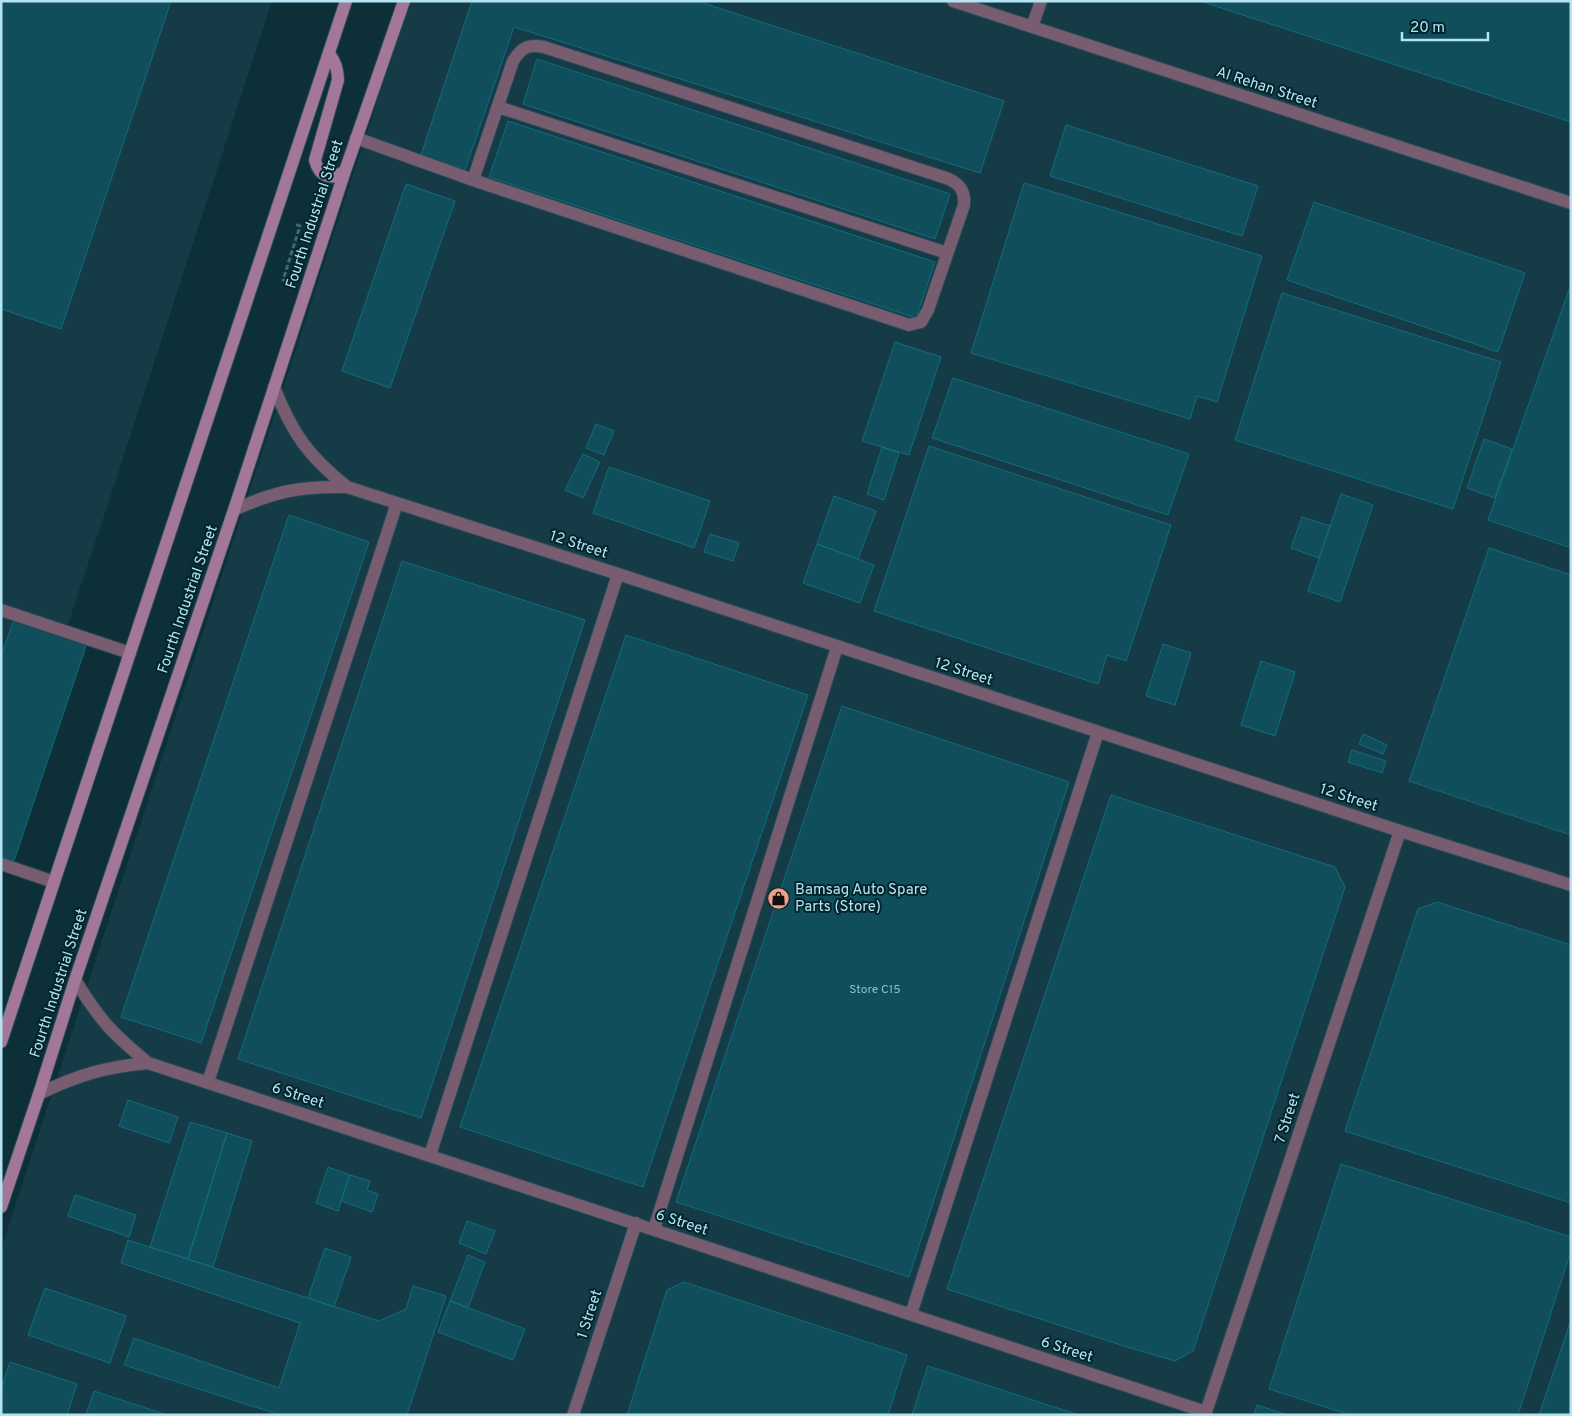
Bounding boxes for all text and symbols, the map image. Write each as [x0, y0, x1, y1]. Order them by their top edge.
scale bar [1402, 10, 1488, 42]
text: 20 m [1410, 19, 1445, 38]
street label: Al Rehan Street [1214, 63, 1319, 114]
street label: Fourth Industrial Street [282, 138, 348, 291]
street label: Fourth Industrial Street [154, 523, 223, 676]
street label: 12 Street [547, 527, 610, 564]
street label: 12 Street [932, 654, 995, 691]
street label: 12 Street [1317, 780, 1380, 817]
place label: Bamsag Auto Spare Parts (Store) [795, 881, 927, 917]
shop icon: Bamsag Auto Spare Parts (Store) [767, 886, 791, 910]
street label: Fourth Industrial Street [26, 907, 92, 1060]
house number: Store C15 [849, 982, 901, 998]
street label: 6 Street [269, 1079, 326, 1114]
street label: 7 Street [1271, 1091, 1306, 1146]
street label: 6 Street [653, 1206, 710, 1241]
street label: 1 Street [574, 1288, 607, 1341]
street label: 6 Street [1038, 1333, 1095, 1368]

